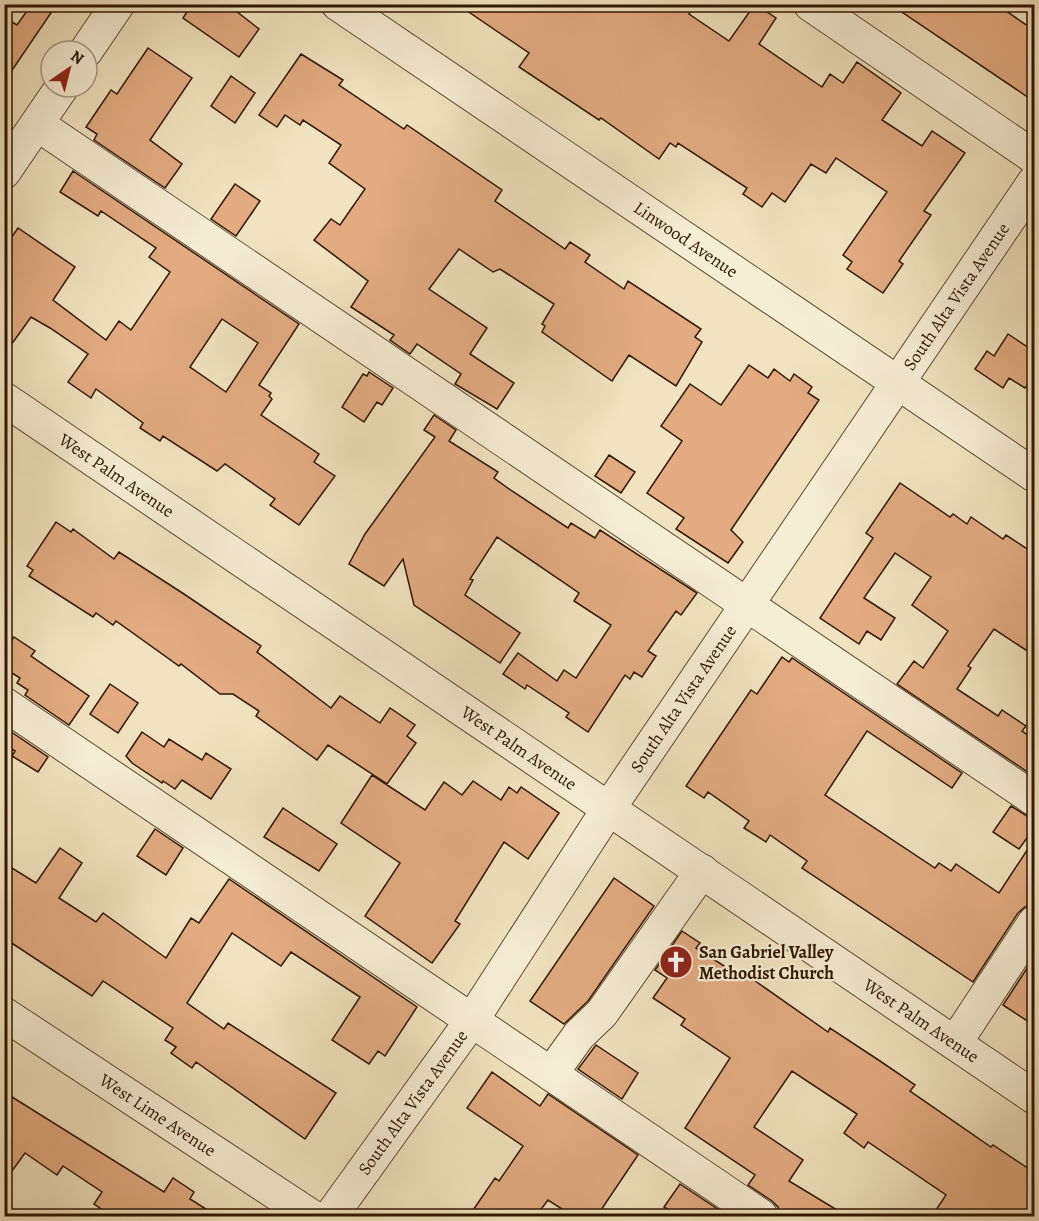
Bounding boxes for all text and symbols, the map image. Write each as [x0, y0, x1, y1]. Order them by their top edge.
north arrow [39, 39, 99, 99]
text: N [66, 45, 88, 70]
street label: Linwood Avenue [629, 196, 743, 283]
street label: South Alta Vista Avenue [897, 218, 1015, 375]
street label: West Palm Avenue [53, 427, 179, 523]
street label: South Alta Vista Avenue [625, 620, 742, 777]
street label: West Palm Avenue [456, 700, 581, 796]
place label: San Gabriel Valley Methodist Church [699, 940, 834, 985]
church icon: San Gabriel Valley Methodist Church [658, 944, 694, 980]
street label: West Palm Avenue [858, 972, 984, 1068]
street label: South Alta Vista Avenue [352, 1025, 473, 1180]
street label: West Lime Avenue [94, 1068, 221, 1162]

